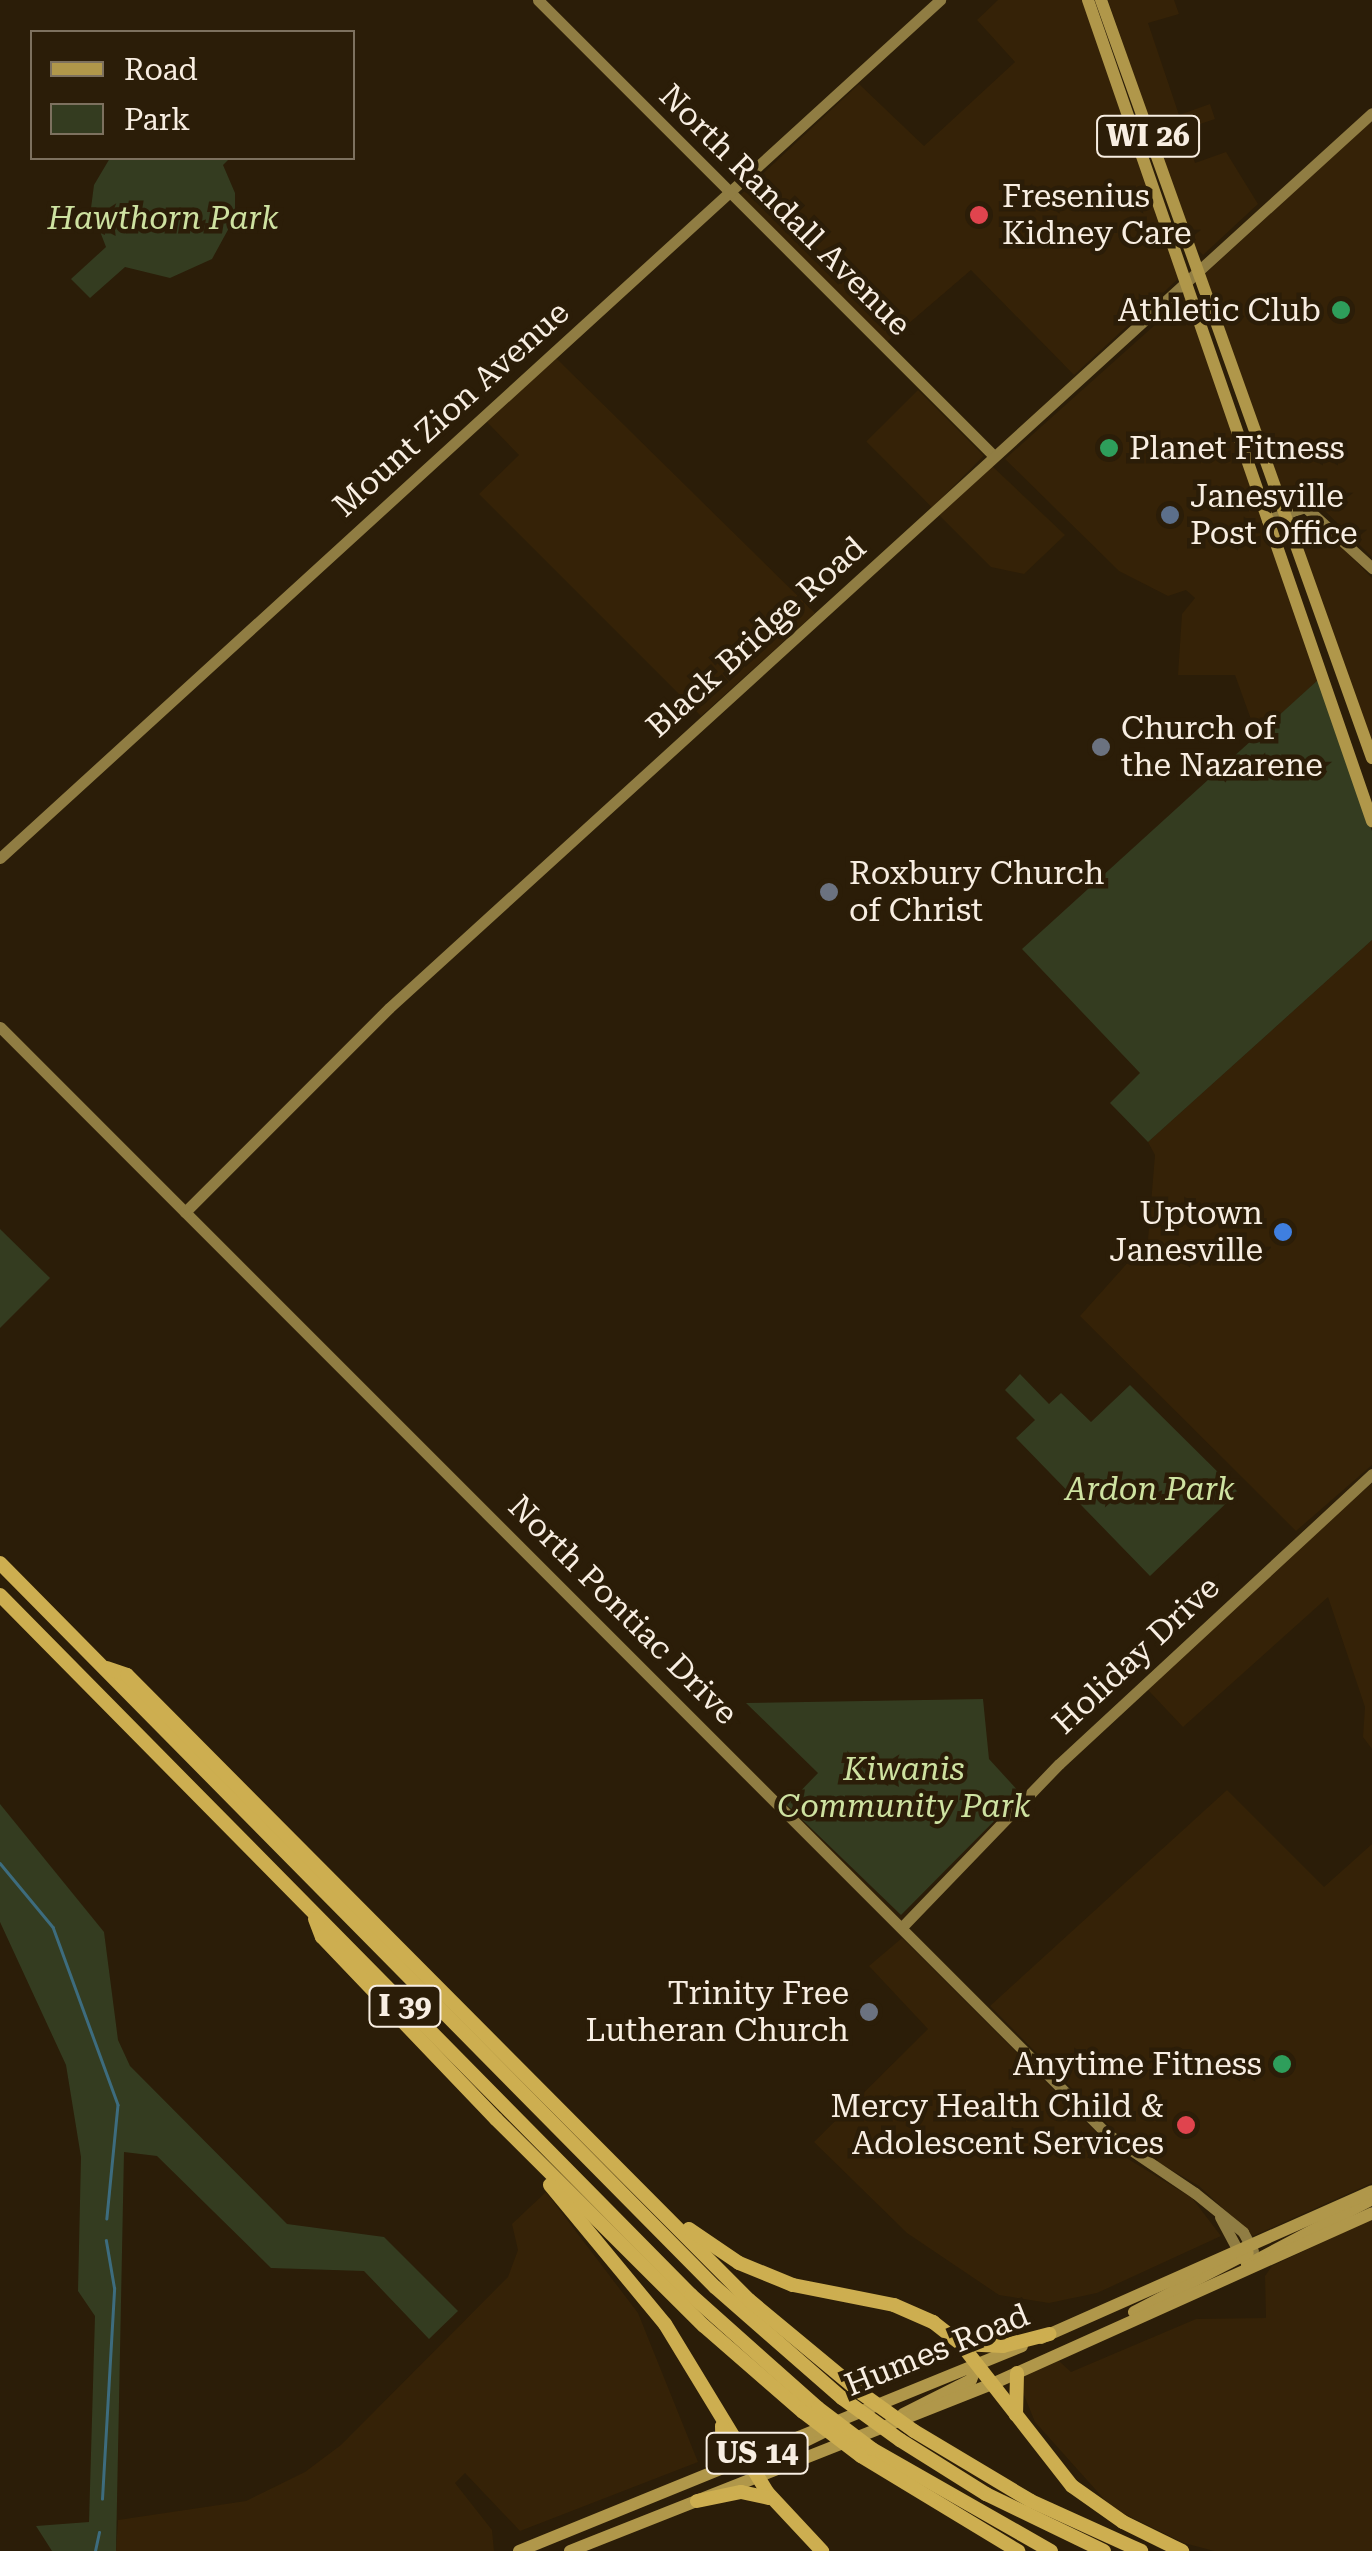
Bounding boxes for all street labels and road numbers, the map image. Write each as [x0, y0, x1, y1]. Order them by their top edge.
street label: North Randall Avenue [651, 76, 919, 344]
road number: WI 26 [1096, 111, 1200, 161]
street label: Mount Zion Avenue [325, 293, 577, 525]
street label: Black Bridge Road [639, 529, 873, 745]
street label: North Pontiac Drive [500, 1487, 746, 1733]
street label: Holiday Drive [1045, 1568, 1227, 1742]
road number: I 39 [368, 1981, 442, 2031]
street label: Humes Road [839, 2296, 1035, 2404]
road number: US 14 [704, 2428, 810, 2478]

